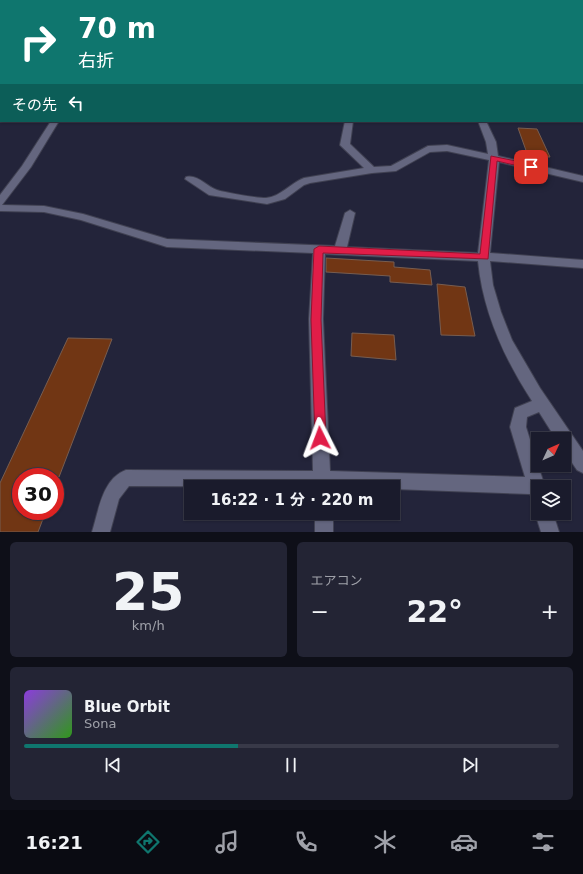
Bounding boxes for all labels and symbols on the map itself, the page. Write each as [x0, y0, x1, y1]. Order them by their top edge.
pin [514, 150, 548, 184]
position arrow [299, 417, 341, 459]
north arrow [531, 432, 571, 472]
speed limit sign: 30 [12, 468, 64, 520]

